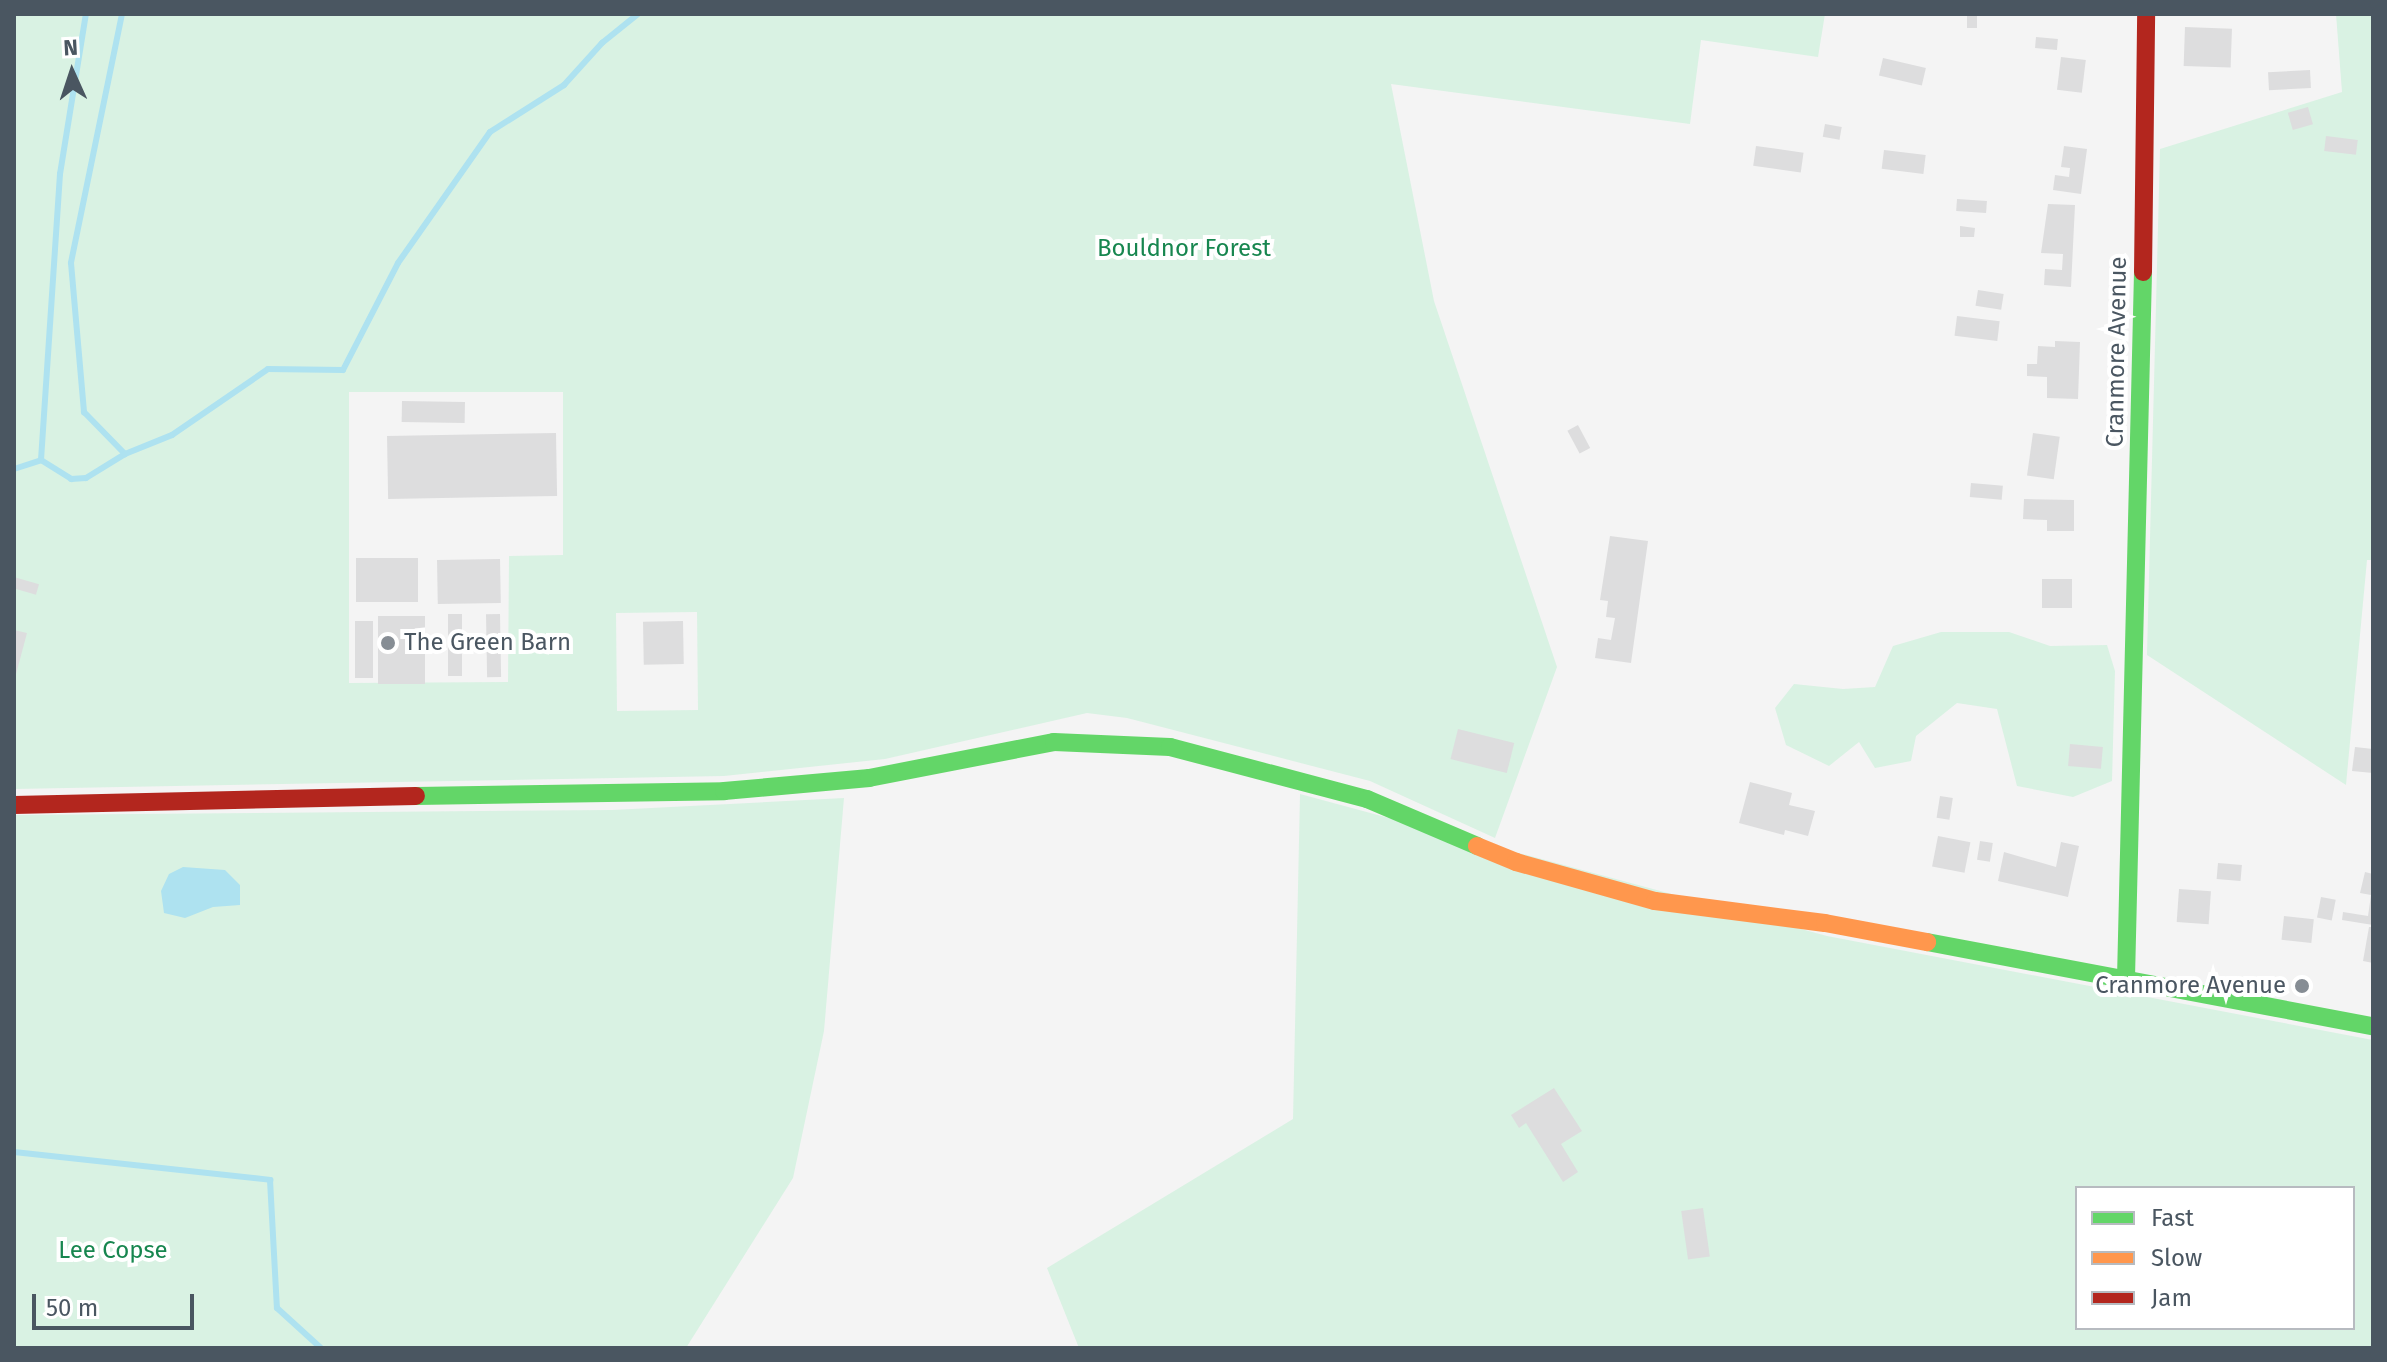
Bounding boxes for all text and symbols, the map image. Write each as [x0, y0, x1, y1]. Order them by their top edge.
north arrow [32, 32, 112, 112]
text: N [63, 34, 79, 61]
park label: Bouldnor Forest [1097, 235, 1271, 263]
street label: Cranmore Avenue [2101, 256, 2133, 448]
place label: The Green Barn [404, 629, 571, 657]
marker: The Green Barn [379, 634, 397, 652]
place label: Cranmore Avenue [2095, 972, 2286, 1000]
marker: Cranmore Avenue [2293, 977, 2311, 995]
legend [2075, 1186, 2355, 1330]
text: Fast [2151, 1204, 2194, 1232]
park label: Lee Copse [58, 1237, 168, 1265]
text: Slow [2151, 1244, 2202, 1272]
scale bar [36, 1278, 198, 1328]
text: Jam [2151, 1284, 2192, 1312]
text: 50 m [46, 1294, 98, 1322]

